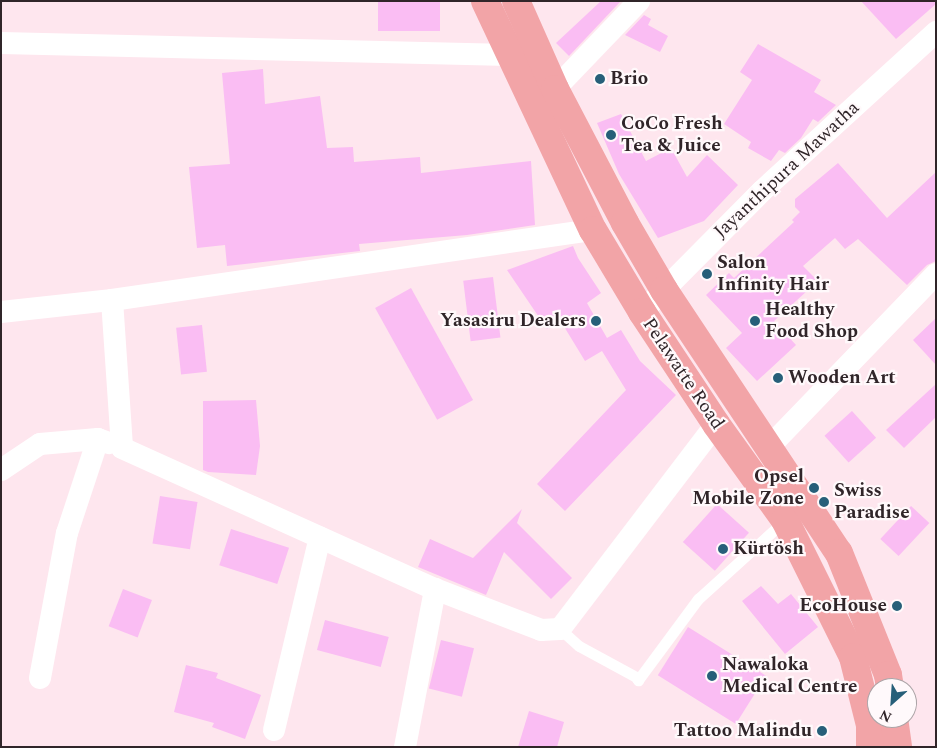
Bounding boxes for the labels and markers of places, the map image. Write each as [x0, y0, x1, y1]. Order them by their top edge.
place label: Brio [610, 68, 648, 90]
marker: Brio [594, 73, 606, 85]
place label: CoCo Fresh Tea & Juice [621, 113, 723, 157]
marker: CoCo Fresh Tea & Juice [605, 129, 617, 141]
place label: Salon Infinity Hair [717, 252, 829, 296]
marker: Salon Infinity Hair [701, 268, 713, 280]
place label: Healthy Food Shop [765, 299, 858, 343]
place label: Yasasiru Dealers [440, 310, 586, 332]
marker: Yasasiru Dealers [590, 315, 602, 327]
marker: Healthy Food Shop [749, 315, 761, 327]
place label: Wooden Art [788, 367, 896, 389]
marker: Wooden Art [772, 372, 784, 384]
place label: Opsel Mobile Zone [692, 466, 804, 510]
place label: Swiss Paradise [834, 480, 910, 524]
marker: Opsel Mobile Zone [808, 482, 820, 494]
marker: Swiss Paradise [818, 496, 830, 508]
place label: Kürtösh [733, 538, 804, 560]
marker: Kürtösh [717, 543, 729, 555]
place label: EcoHouse [799, 595, 887, 617]
marker: EcoHouse [891, 600, 903, 612]
place label: Nawaloka Medical Centre [722, 654, 857, 698]
marker: Nawaloka Medical Centre [706, 670, 718, 682]
place label: Tattoo Malindu [674, 720, 812, 742]
marker: Tattoo Malindu [816, 725, 828, 737]

